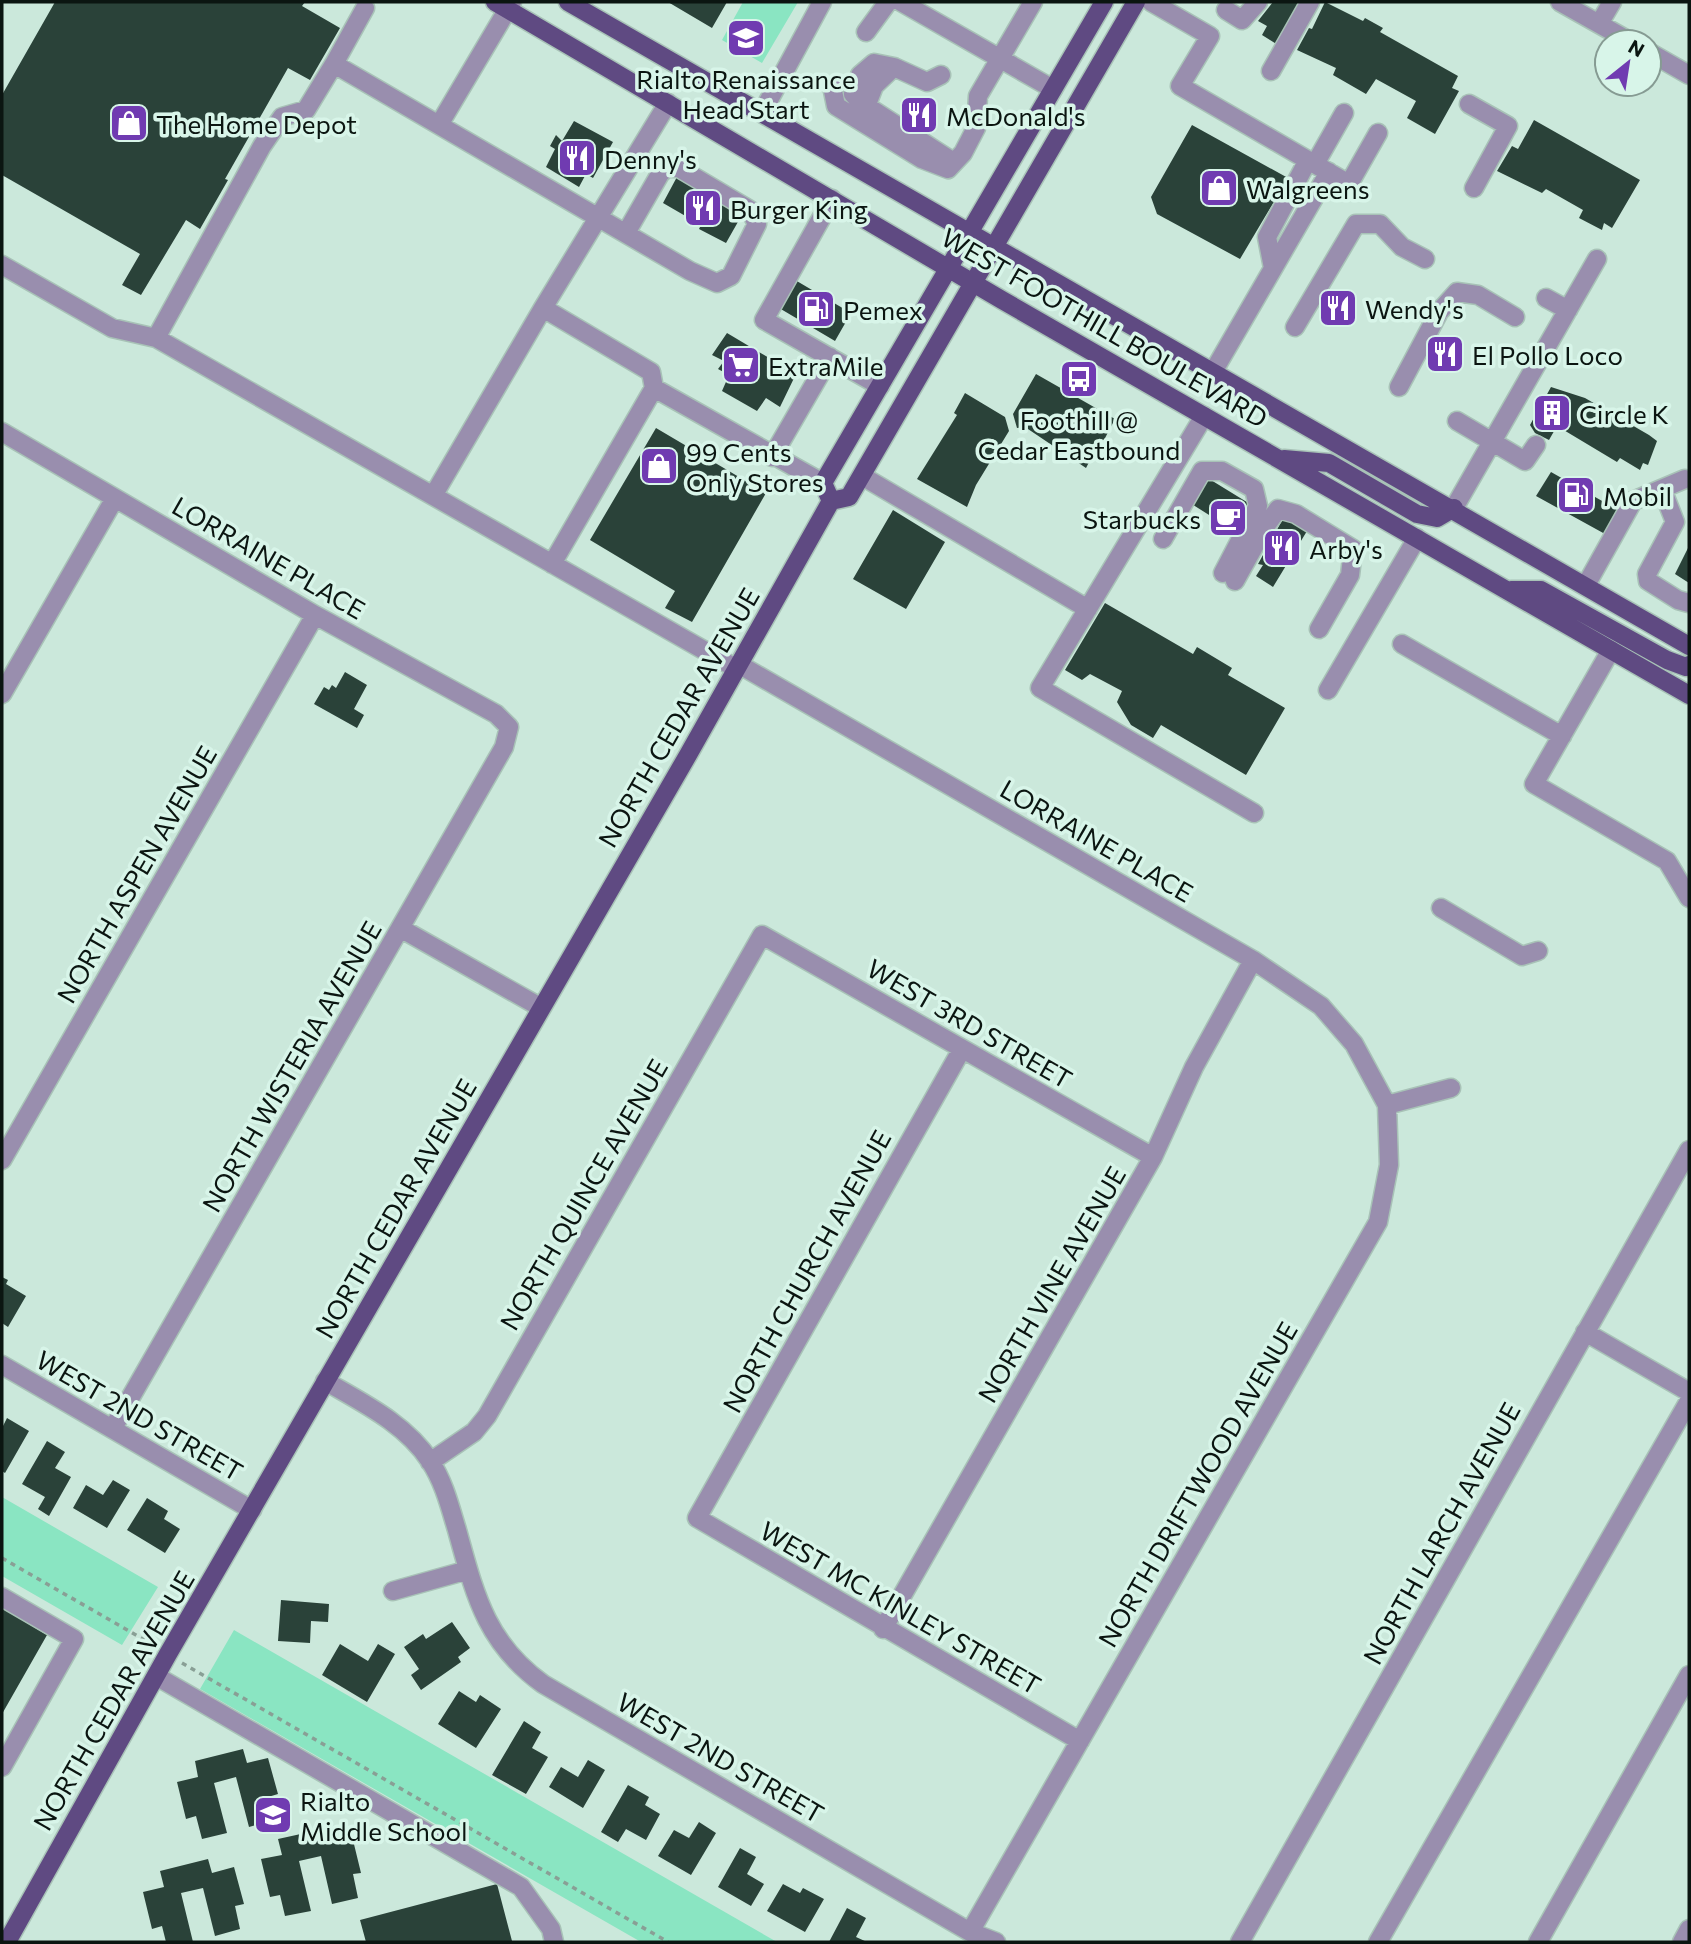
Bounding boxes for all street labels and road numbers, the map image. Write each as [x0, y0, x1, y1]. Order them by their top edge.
street label: WEST FOOTHILL BOULEVARD [937, 221, 1273, 433]
street label: LORRAINE PLACE [167, 489, 371, 625]
street label: NORTH CEDAR AVENUE [591, 582, 765, 852]
street label: NORTH ASPEN AVENUE [50, 740, 222, 1008]
street label: LORRAINE PLACE [995, 772, 1199, 908]
street label: NORTH WISTERIA AVENUE [195, 915, 387, 1217]
street label: WEST 3RD STREET [862, 952, 1078, 1094]
street label: NORTH QUINCE AVENUE [493, 1053, 673, 1335]
street label: NORTH CEDAR AVENUE [308, 1073, 482, 1343]
street label: NORTH CHURCH AVENUE [715, 1124, 897, 1418]
street label: NORTH VINE AVENUE [971, 1160, 1131, 1408]
street label: NORTH DRIFTWOOD AVENUE [1091, 1316, 1303, 1652]
street label: WEST 2ND STREET [31, 1343, 249, 1487]
street label: NORTH LARCH AVENUE [1356, 1397, 1526, 1669]
street label: WEST MC KINLEY STREET [755, 1514, 1047, 1700]
street label: NORTH CEDAR AVENUE [26, 1565, 200, 1835]
street label: WEST 2ND STREET [612, 1685, 830, 1829]

